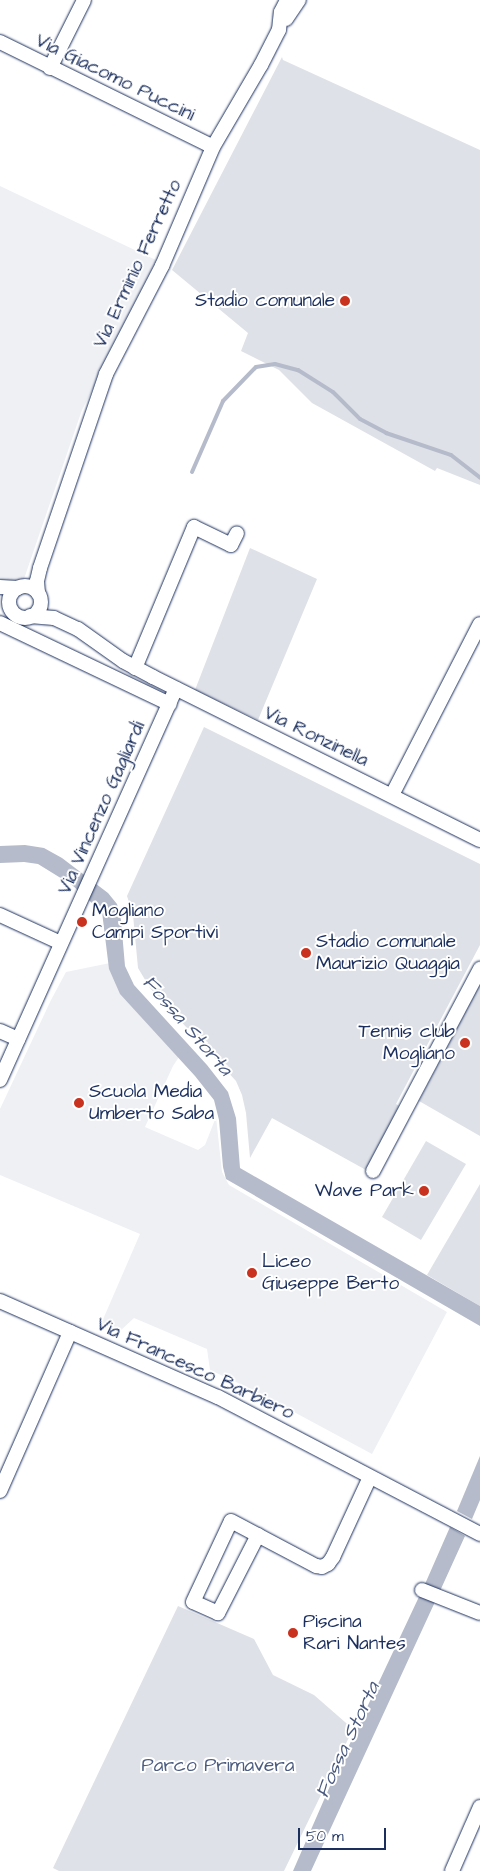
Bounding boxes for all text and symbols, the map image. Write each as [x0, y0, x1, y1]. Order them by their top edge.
street label: Via Giacomo Puccini [32, 29, 198, 127]
street label: Via Erminio Ferretto [89, 176, 187, 352]
place label: Stadio comunale [195, 290, 335, 312]
marker: Stadio comunale [339, 295, 351, 307]
street label: Via Ronzinella [260, 702, 372, 772]
street label: Via Vincenzo Gagliardi [54, 718, 150, 898]
place label: Mogliano Campi Sportivi [92, 900, 218, 944]
marker: Mogliano Campi Sportivi [76, 916, 88, 928]
place label: Stadio comunale Maurizio Quaggia [316, 931, 460, 975]
marker: Stadio comunale Maurizio Quaggia [300, 947, 312, 959]
water label: Fossa Storta [137, 971, 237, 1081]
place label: Tennis club Mogliano [359, 1021, 455, 1065]
marker: Tennis club Mogliano [459, 1037, 471, 1049]
place label: Scuola Media Umberto Saba [89, 1081, 214, 1125]
marker: Scuola Media Umberto Saba [73, 1097, 85, 1109]
place label: Wave Park [315, 1180, 414, 1202]
marker: Wave Park [418, 1185, 430, 1197]
place label: Liceo Giuseppe Berto [262, 1251, 399, 1295]
marker: Liceo Giuseppe Berto [246, 1267, 258, 1279]
street label: Via Francesco Barbiero [92, 1313, 298, 1425]
place label: Piscina Rari Nantes [303, 1611, 406, 1655]
marker: Piscina Rari Nantes [287, 1627, 299, 1639]
water label: Fossa Storta [311, 1678, 385, 1802]
park label: Parco Primavera [142, 1755, 294, 1777]
scale bar [300, 1818, 388, 1850]
text: 50 m [306, 1826, 344, 1847]

